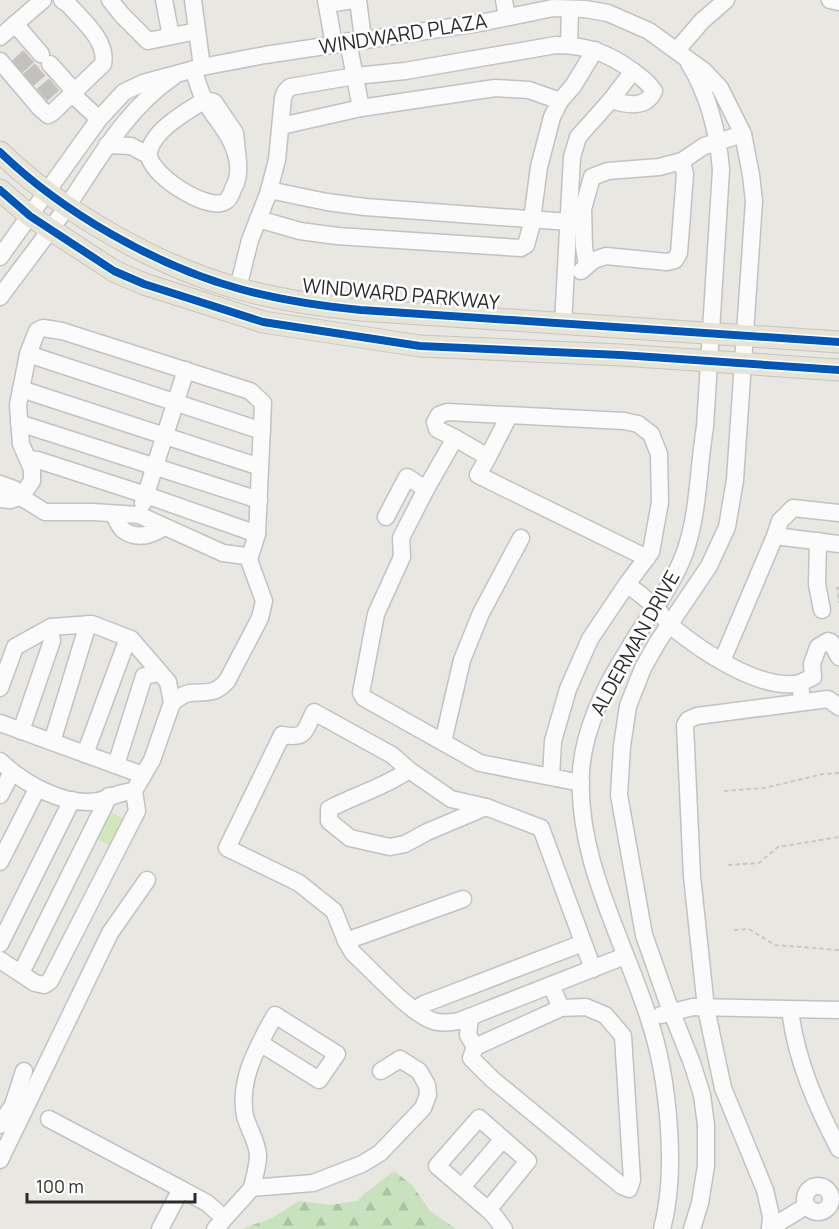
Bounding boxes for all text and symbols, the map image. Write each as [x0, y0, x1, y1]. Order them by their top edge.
street label: WINDWARD PLAZA [317, 7, 489, 60]
street label: WINDWARD PARKWAY [301, 271, 502, 316]
street label: ALDERMAN DRIVE [584, 566, 686, 720]
scale bar [27, 1166, 195, 1204]
text: 100 m [36, 1174, 84, 1198]

